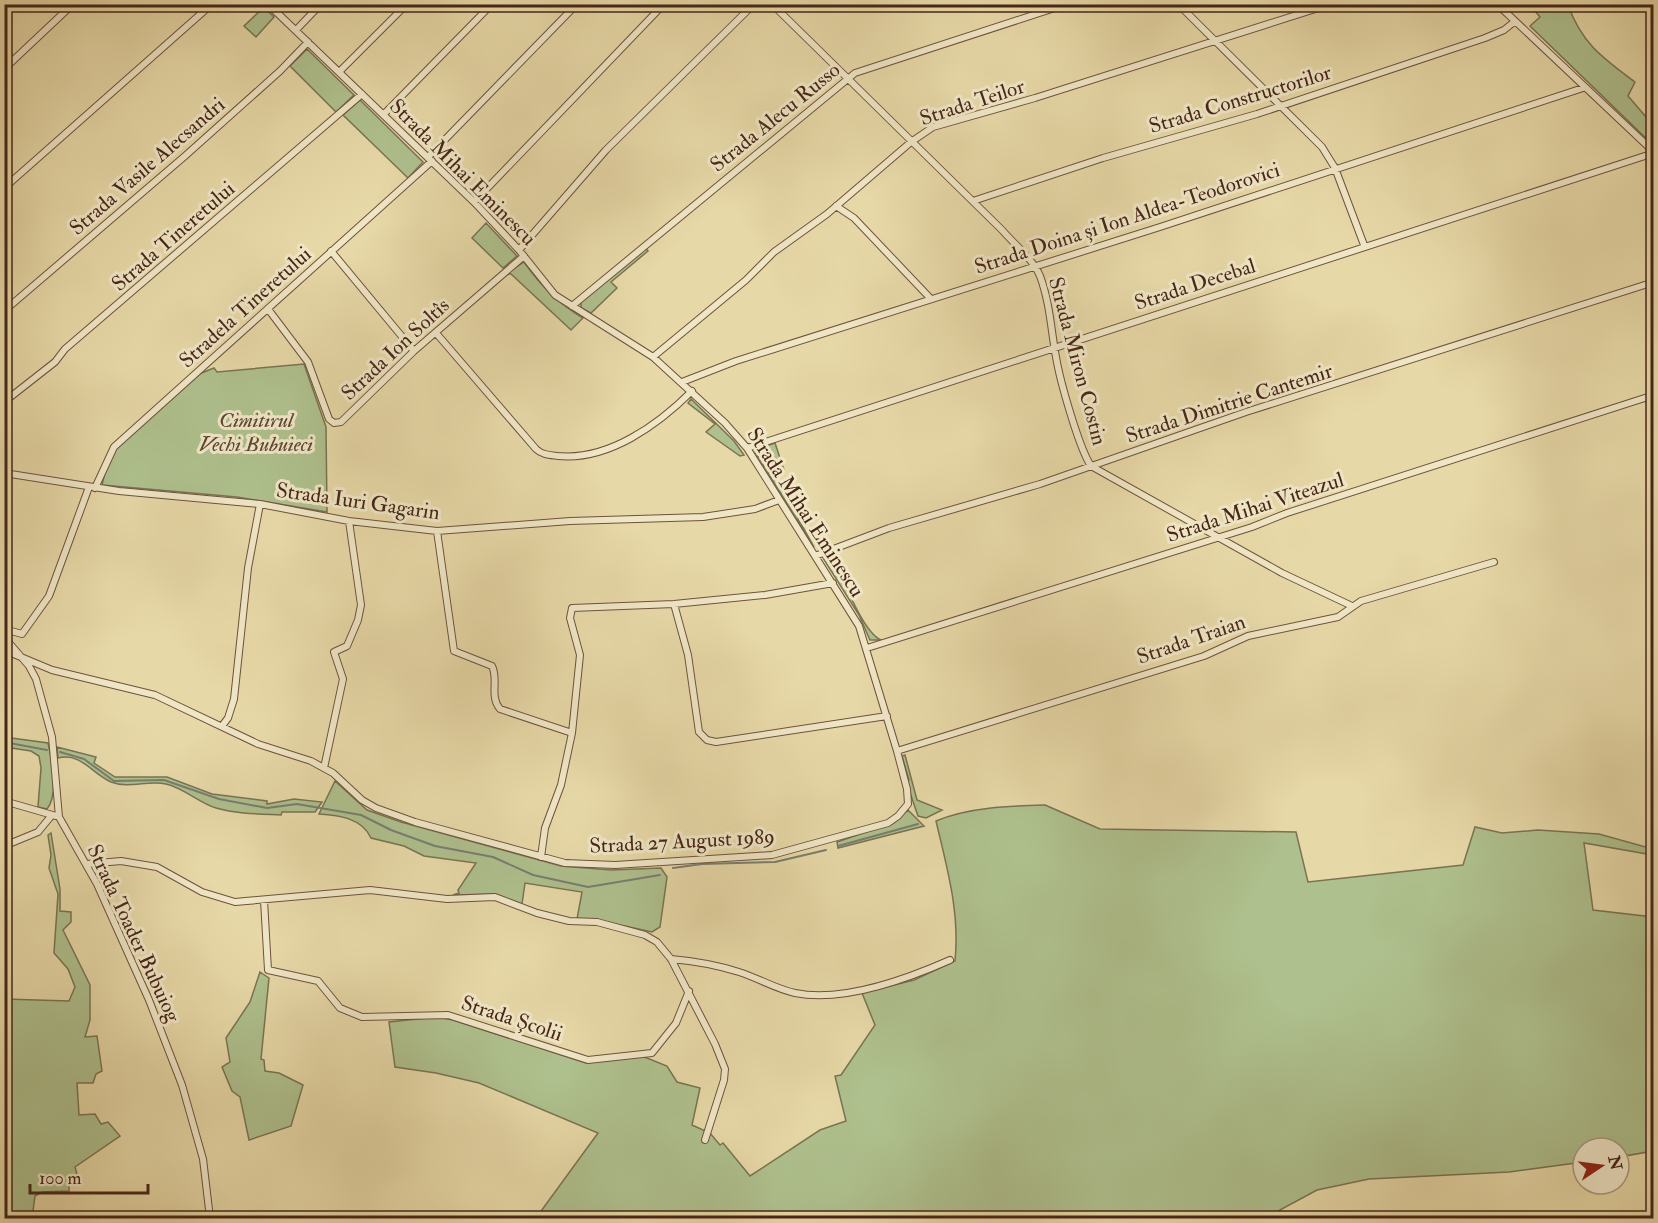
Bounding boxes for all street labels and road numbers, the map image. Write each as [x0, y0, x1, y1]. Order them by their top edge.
street label: Strada Alecu Russo [705, 57, 846, 178]
street label: Strada Constructorilor [1146, 59, 1335, 140]
street label: Strada Teilor [916, 73, 1028, 132]
street label: Strada Vasile Alecsandri [64, 91, 231, 241]
street label: Strada Mihai Eminescu [383, 93, 542, 252]
street label: Strada Doina și Ion Aldea-Teodorovici [971, 156, 1284, 281]
street label: Strada Tineretului [106, 175, 241, 297]
street label: Stradela Tineretului [174, 241, 317, 374]
street label: Strada Decebal [1131, 252, 1260, 317]
street label: Strada Miron Costin [1042, 274, 1113, 448]
street label: Strada Ion Soltîs [336, 292, 455, 406]
street label: Strada Dimitrie Cantemir [1122, 357, 1336, 450]
street label: Strada Mihai Eminescu [741, 422, 871, 602]
street label: Strada Mihai Viteazul [1163, 466, 1348, 549]
street label: Strada Iuri Gagarin [274, 477, 442, 526]
street label: Strada Traian [1133, 608, 1249, 671]
street label: Strada 27 August 1989 [589, 823, 775, 860]
street label: Strada Toader Bubuiog [81, 840, 187, 1027]
street label: Strada Școlii [458, 989, 566, 1048]

